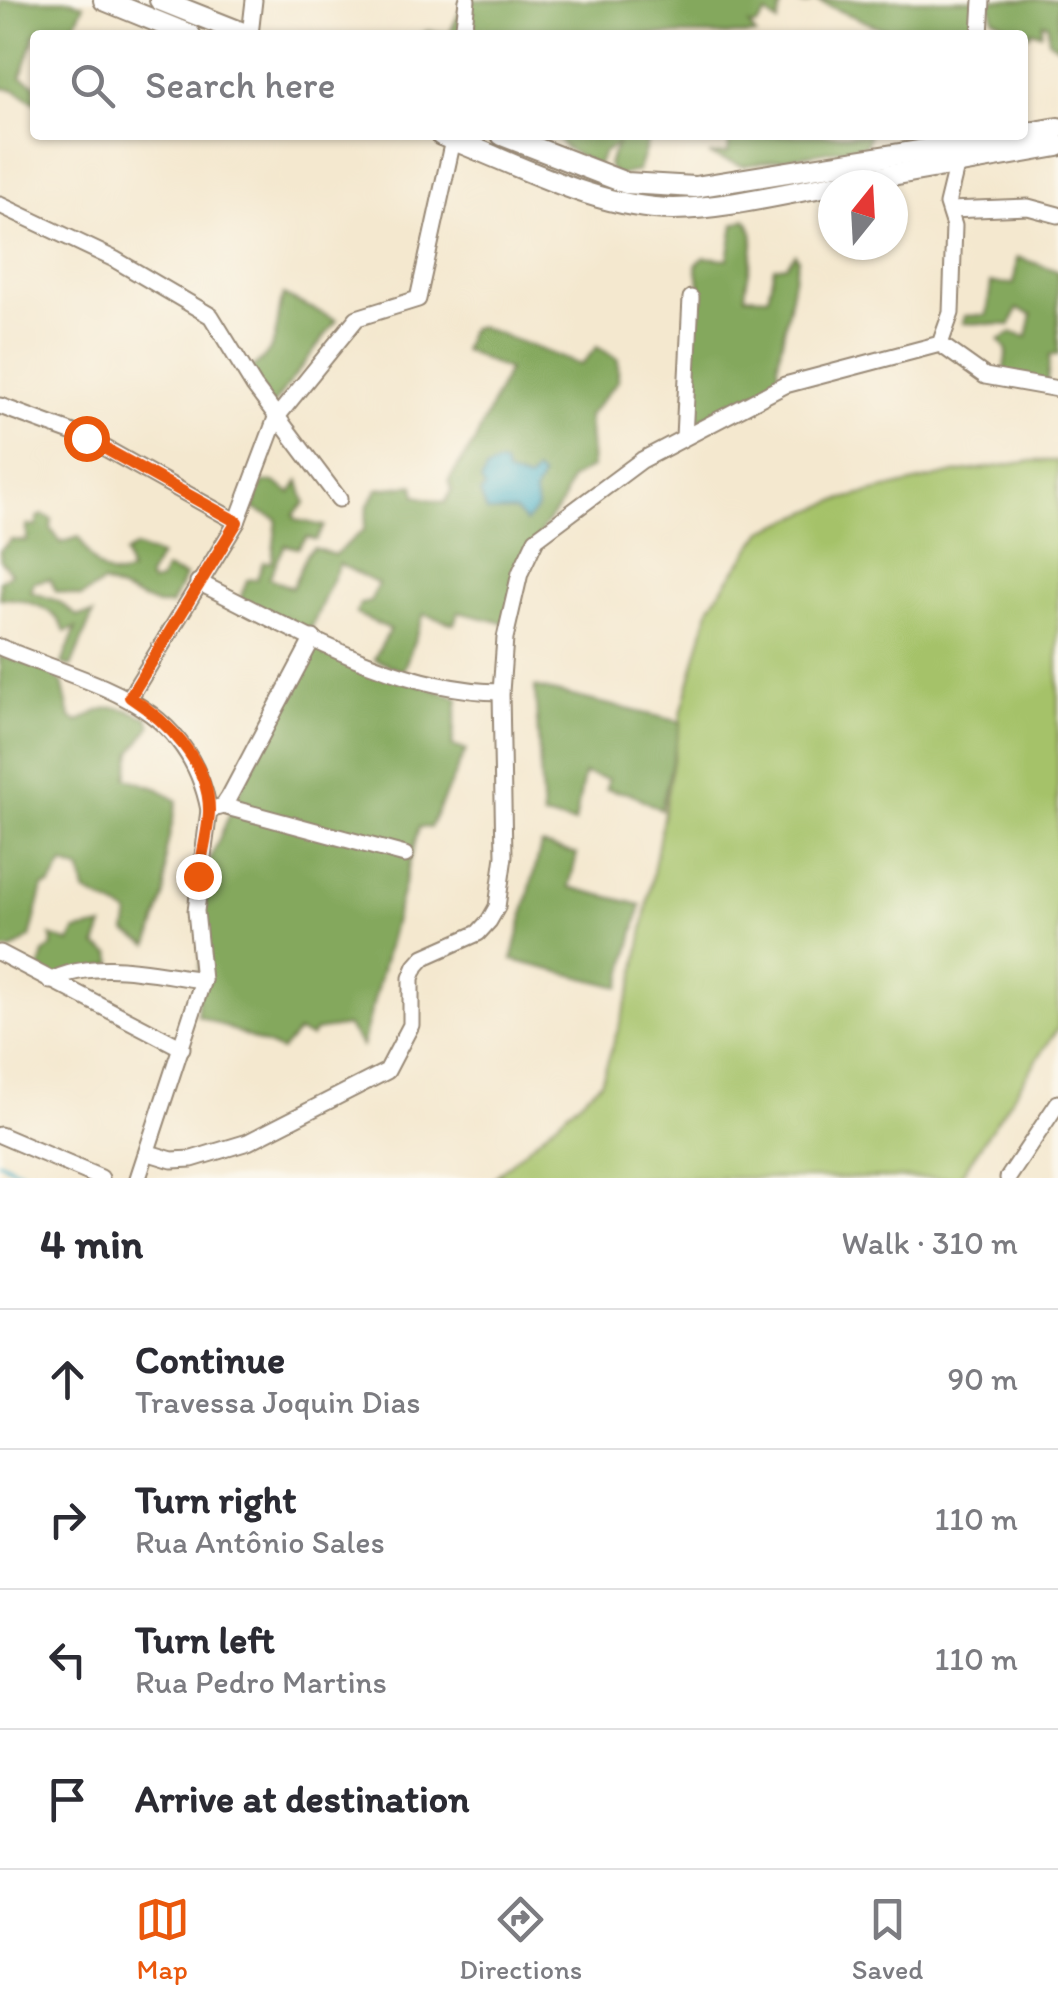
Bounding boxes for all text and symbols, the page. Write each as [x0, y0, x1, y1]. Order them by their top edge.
search box [30, 30, 1028, 140]
icon: search [65, 58, 120, 113]
text: Search here [145, 62, 336, 108]
north arrow [818, 170, 908, 260]
route start [64, 416, 110, 462]
route end [176, 854, 222, 900]
text: 4 min [40, 1218, 143, 1269]
text: Walk · 310 m [842, 1224, 1018, 1262]
text: Continue [135, 1337, 285, 1383]
icon: ahead [40, 1352, 95, 1407]
text: 90 m [947, 1360, 1018, 1398]
text: Travessa Joquin Dias [135, 1383, 421, 1421]
text: Turn right [135, 1477, 297, 1523]
icon: right [40, 1492, 95, 1547]
text: 110 m [934, 1500, 1018, 1538]
text: Rua Antônio Sales [135, 1523, 385, 1561]
text: Turn left [135, 1617, 275, 1663]
icon: left [40, 1632, 95, 1687]
text: 110 m [934, 1640, 1018, 1678]
text: Rua Pedro Martins [135, 1663, 387, 1701]
icon: arrive [40, 1772, 95, 1827]
text: Arrive at destination [135, 1776, 470, 1822]
tab: Map [135, 1892, 190, 1986]
tab: Directions [459, 1892, 582, 1986]
tab: Saved [852, 1892, 923, 1986]

